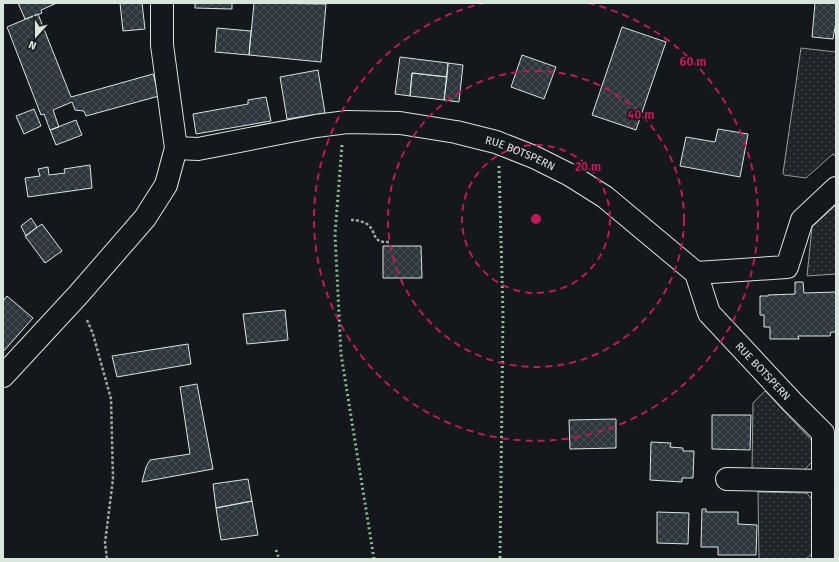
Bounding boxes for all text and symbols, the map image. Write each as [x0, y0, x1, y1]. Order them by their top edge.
north arrow [16, 16, 56, 56]
text: N [27, 37, 38, 52]
text: 60 m [680, 55, 706, 69]
text: 40 m [628, 108, 654, 122]
street label: RUE BOTSPERN [484, 134, 557, 174]
text: 20 m [575, 160, 601, 174]
centre of rings [529, 212, 543, 226]
street label: RUE BOTSPERN [733, 340, 793, 403]

